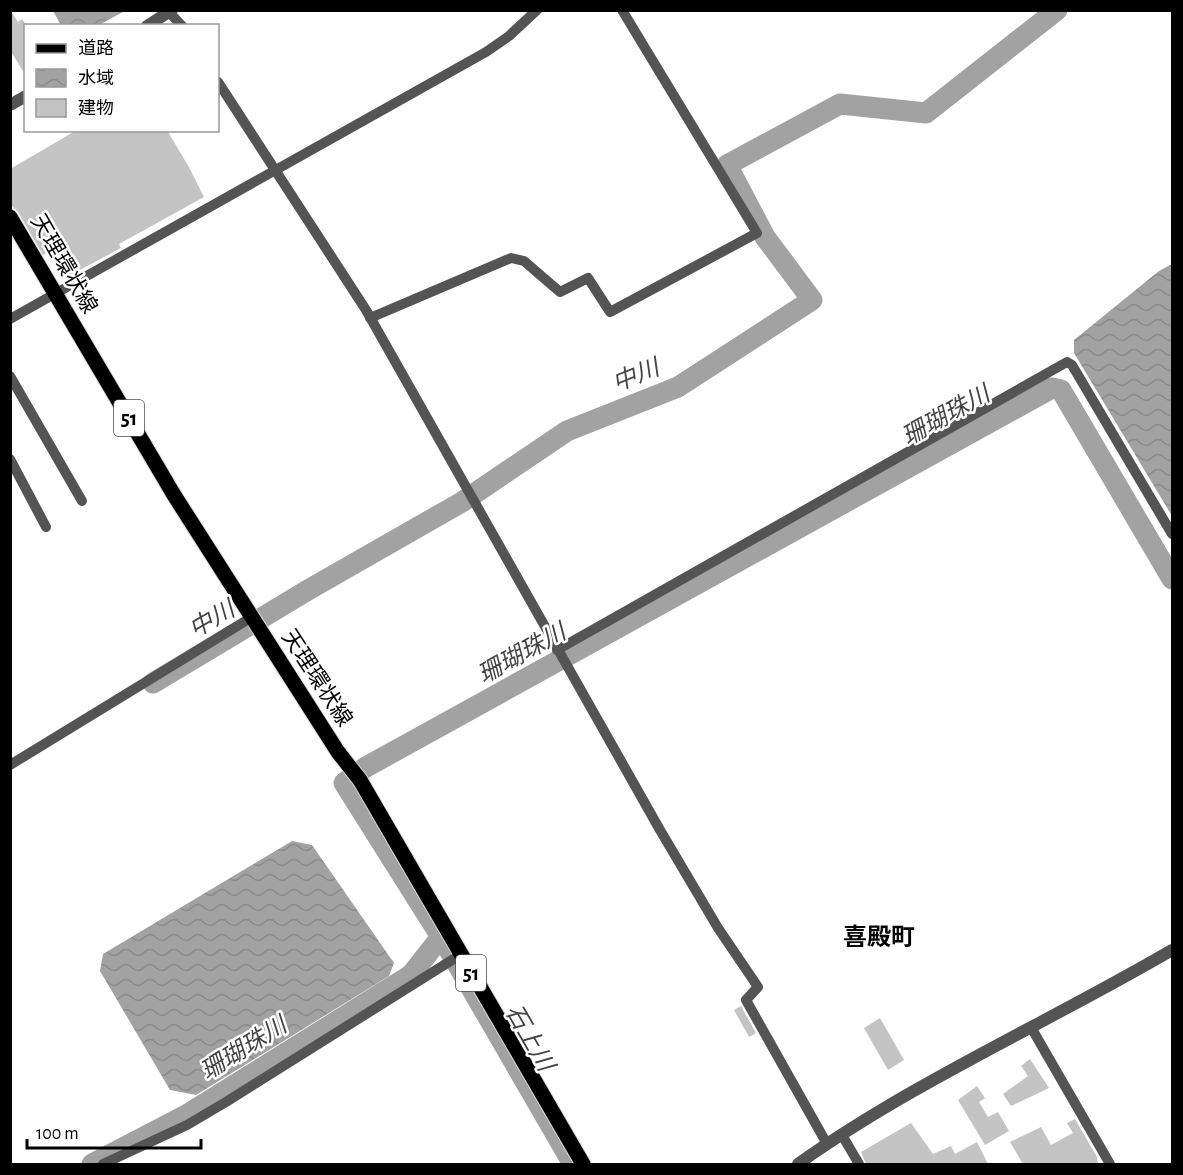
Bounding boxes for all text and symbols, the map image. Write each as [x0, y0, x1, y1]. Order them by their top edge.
legend [24, 24, 219, 132]
text: 道路 [78, 38, 114, 58]
text: 水域 [78, 69, 114, 88]
text: 建物 [78, 98, 114, 118]
street label: 天理環状線 [27, 210, 102, 317]
water label: 中川 [609, 353, 666, 396]
water label: 珊瑚珠川 [897, 379, 996, 450]
road number: 51 [114, 400, 144, 436]
water label: 中川 [184, 594, 241, 642]
water label: 珊瑚珠川 [473, 617, 572, 688]
street label: 天理環状線 [278, 625, 357, 730]
district label: 喜殿町 [843, 924, 915, 950]
road number: 51 [456, 955, 486, 991]
water label: 石上川 [501, 1000, 560, 1078]
water label: 珊瑚珠川 [196, 1010, 294, 1085]
scale bar [27, 1112, 201, 1150]
text: 100 m [36, 1125, 79, 1143]

